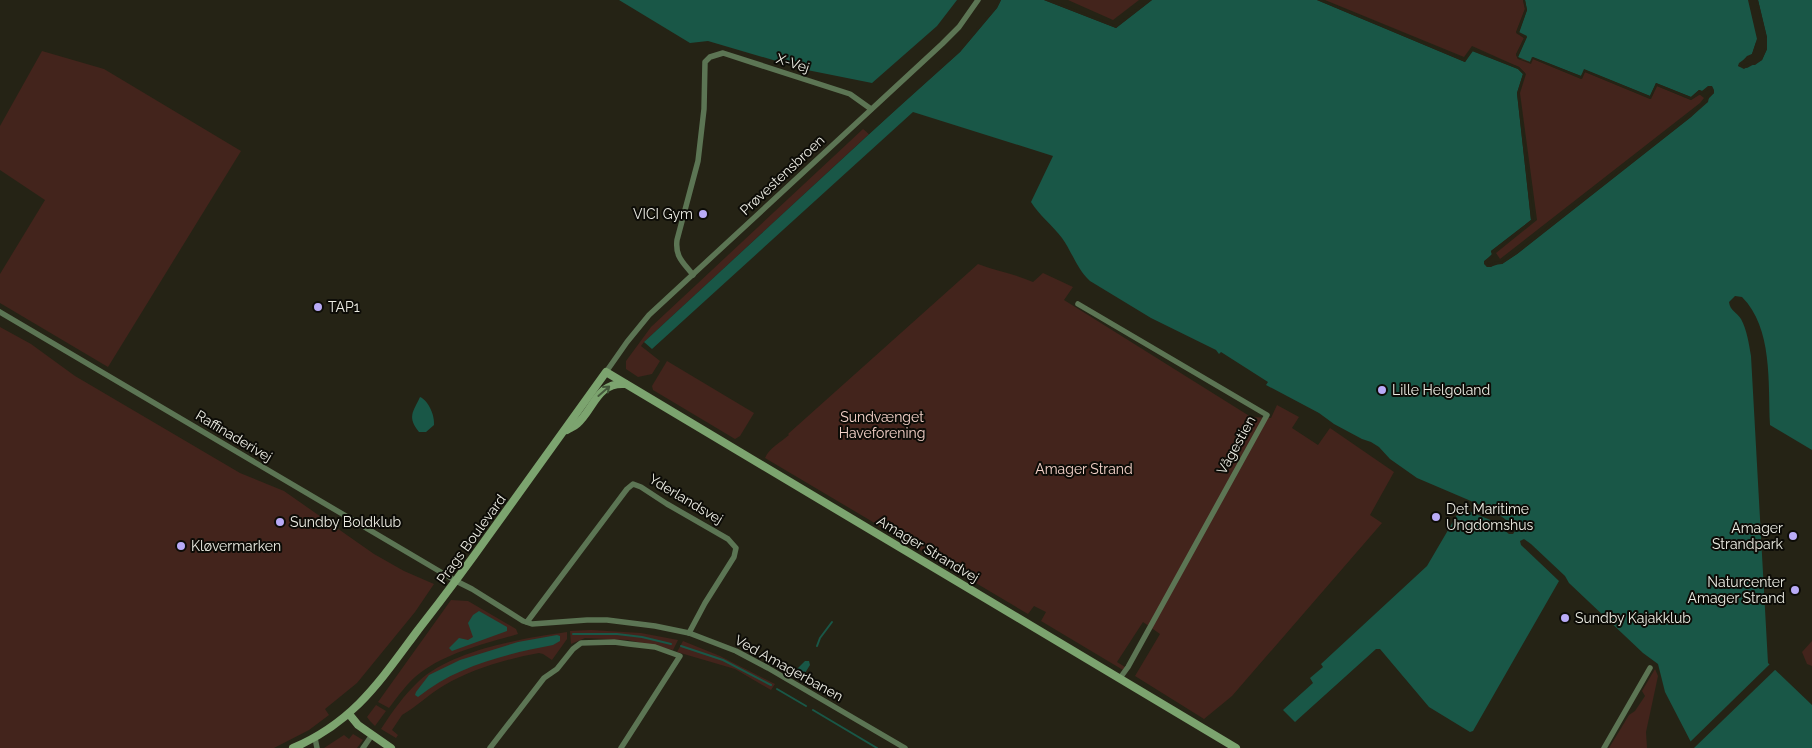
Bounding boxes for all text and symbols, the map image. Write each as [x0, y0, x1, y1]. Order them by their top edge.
street label: X-Vej [774, 50, 812, 76]
street label: Prøvestensbroen [737, 132, 827, 218]
place label: VICI Gym [633, 206, 693, 222]
marker: VICI Gym [697, 208, 709, 220]
place label: TAP1 [328, 299, 360, 315]
marker: TAP1 [312, 301, 324, 313]
place label: Lille Helgoland [1392, 382, 1490, 398]
marker: Lille Helgoland [1376, 384, 1388, 396]
one-way arrow [598, 385, 611, 397]
street label: Raffinaderivej [193, 407, 275, 465]
park label: Sundvænget Haveforening [839, 409, 925, 441]
street label: Vågestien [1213, 413, 1259, 477]
park label: Amager Strand [1035, 461, 1133, 477]
street label: Yderlandsvej [646, 471, 726, 527]
street label: Prags Boulevard [433, 491, 509, 587]
place label: Det Maritime Ungdomshus [1446, 501, 1533, 533]
marker: Det Maritime Ungdomshus [1430, 511, 1442, 523]
street label: Amager Strandvej [874, 512, 982, 586]
place label: Sundby Boldklub [290, 514, 402, 530]
marker: Sundby Boldklub [274, 516, 286, 528]
place label: Amager Strandpark [1712, 520, 1784, 552]
marker: Amager Strandpark [1787, 530, 1799, 542]
place label: Kløvermarken [191, 538, 281, 554]
marker: Kløvermarken [175, 540, 187, 552]
place label: Naturcenter Amager Strand [1688, 574, 1785, 606]
marker: Naturcenter Amager Strand [1789, 584, 1801, 596]
place label: Sundby Kajakklub [1575, 610, 1691, 626]
marker: Sundby Kajakklub [1559, 612, 1571, 624]
street label: Ved Amagerbanen [732, 632, 846, 704]

